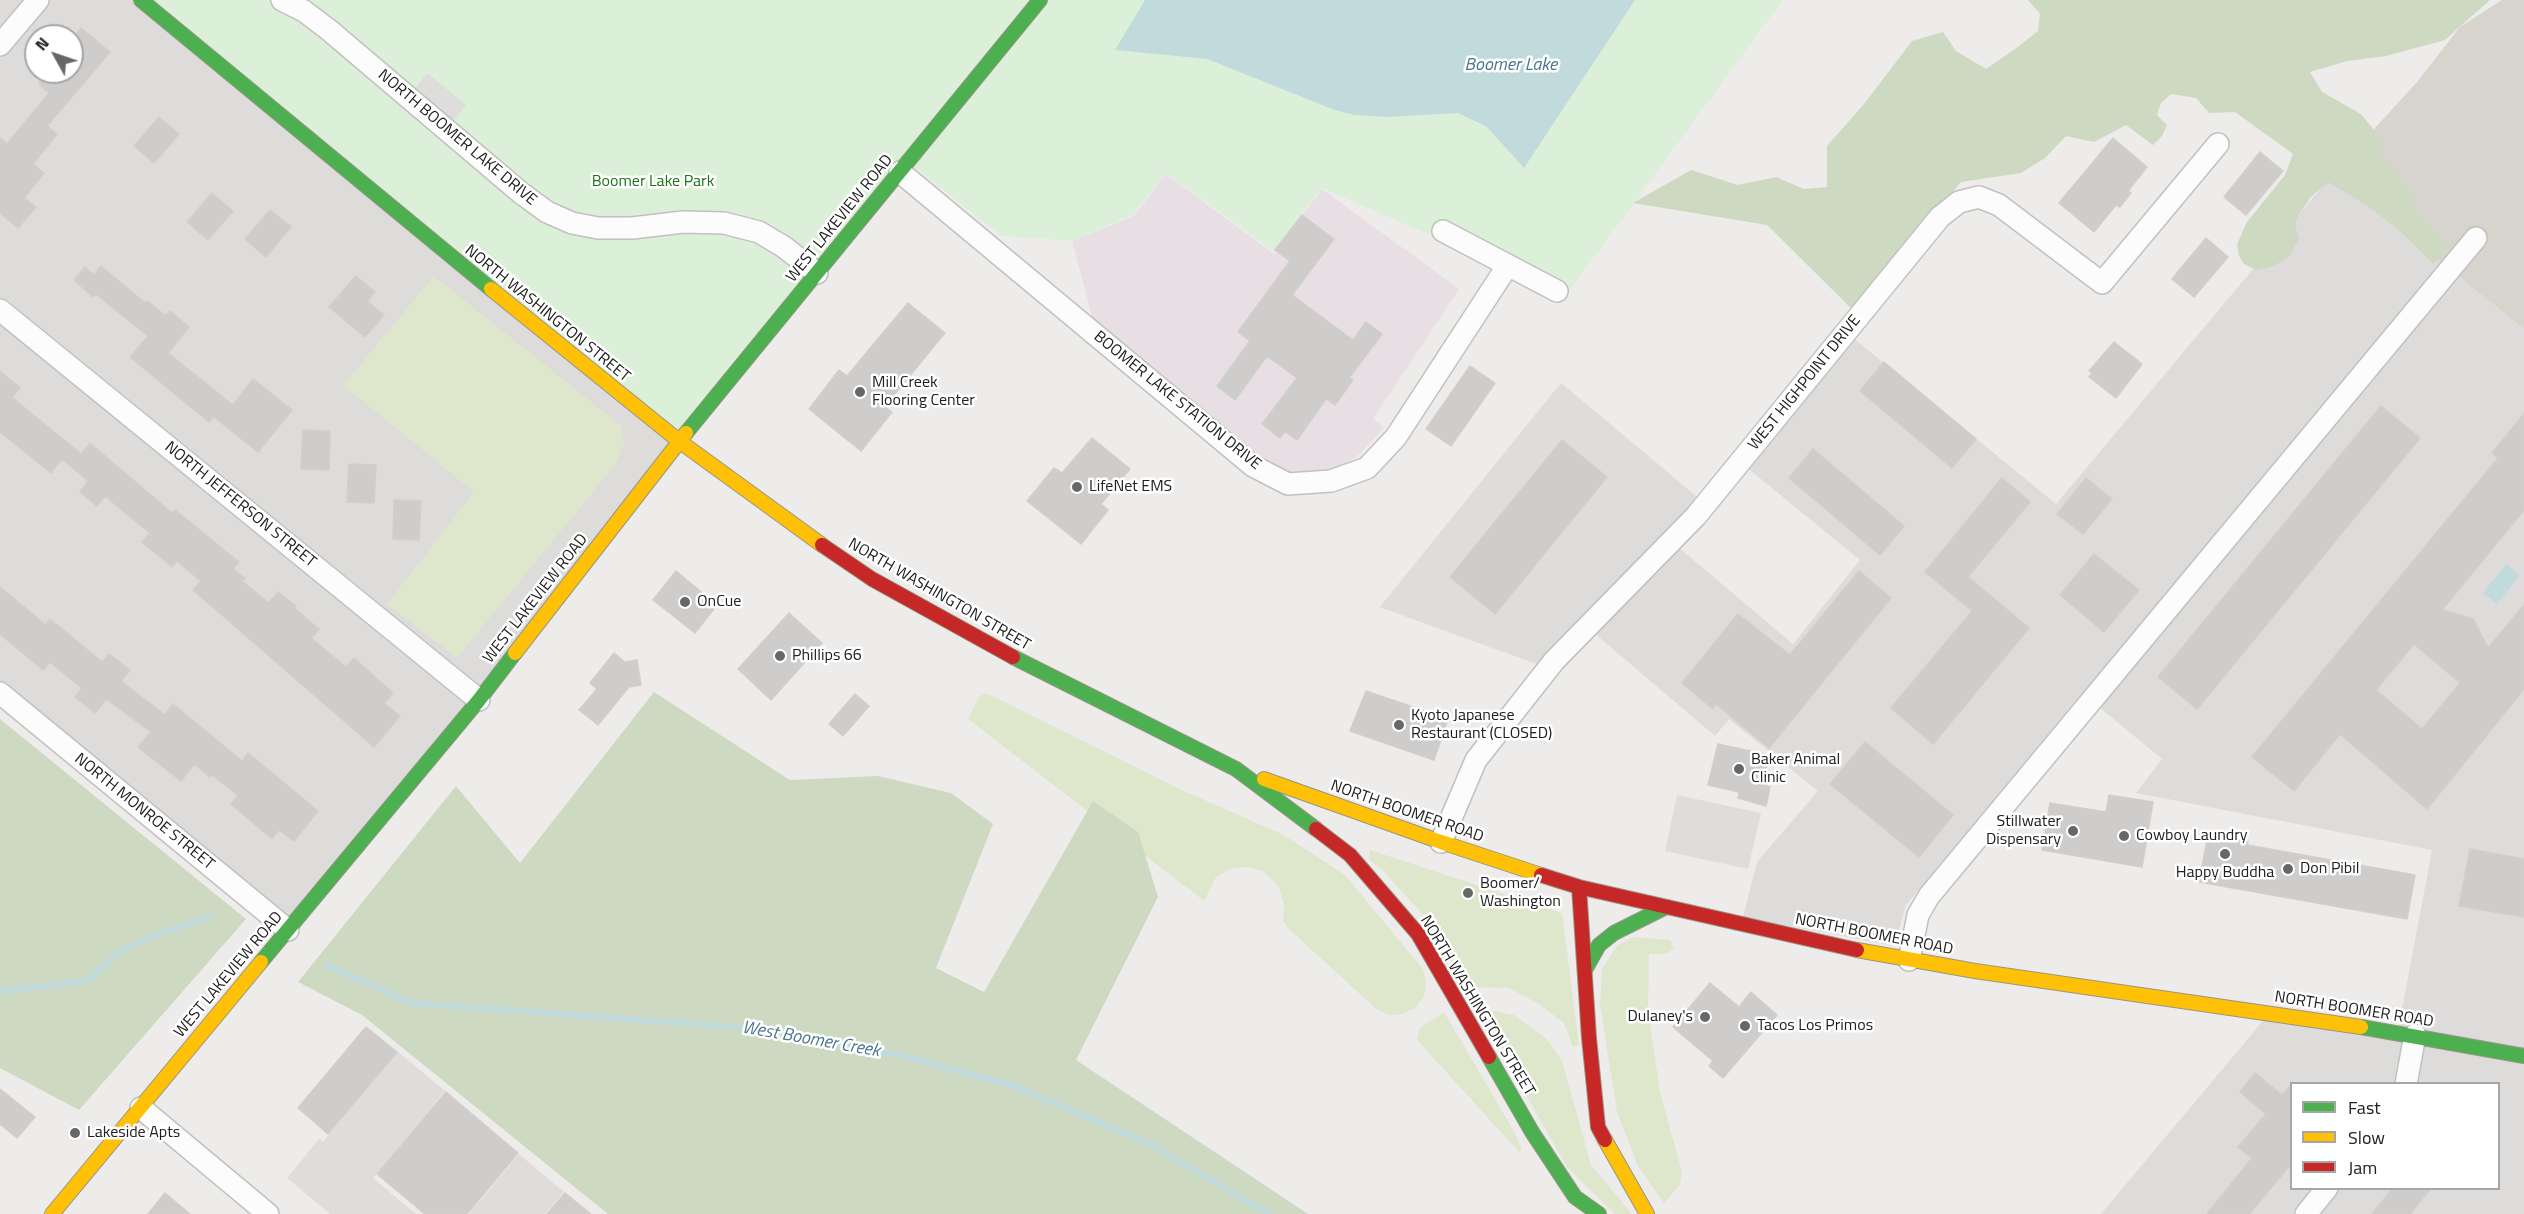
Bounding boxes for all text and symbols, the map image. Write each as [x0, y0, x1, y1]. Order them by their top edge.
north arrow [24, 24, 84, 84]
text: N [29, 32, 55, 56]
water label: Boomer Lake [1465, 55, 1557, 77]
street label: NORTH BOOMER LAKE DRIVE [374, 66, 540, 210]
street label: WEST LAKEVIEW ROAD [783, 151, 897, 287]
park label: Boomer Lake Park [592, 172, 714, 192]
street label: NORTH WASHINGTON STREET [460, 241, 634, 387]
street label: WEST HIGHPOINT DRIVE [1745, 312, 1865, 454]
street label: BOOMER LAKE STATION DRIVE [1089, 327, 1265, 475]
place label: Mill Creek Flooring Center [872, 373, 975, 411]
marker: Mill Creek Flooring Center [853, 385, 867, 399]
street label: NORTH JEFFERSON STREET [160, 438, 320, 572]
place label: LifeNet EMS [1089, 477, 1172, 497]
marker: LifeNet EMS [1070, 480, 1084, 494]
street label: WEST LAKEVIEW ROAD [480, 531, 592, 667]
street label: NORTH WASHINGTON STREET [844, 535, 1034, 655]
place label: OnCue [697, 592, 741, 612]
marker: OnCue [678, 595, 692, 609]
place label: Phillips 66 [792, 646, 862, 666]
marker: Phillips 66 [773, 649, 787, 663]
place label: Kyoto Japanese Restaurant (CLOSED) [1411, 706, 1552, 744]
marker: Kyoto Japanese Restaurant (CLOSED) [1392, 718, 1406, 732]
street label: NORTH MONROE STREET [70, 750, 218, 874]
place label: Baker Animal Clinic [1751, 750, 1840, 788]
marker: Baker Animal Clinic [1732, 762, 1746, 776]
street label: NORTH BOOMER ROAD [1328, 777, 1486, 847]
place label: Stillwater Dispensary [1986, 812, 2061, 850]
marker: Stillwater Dispensary [2066, 824, 2080, 838]
place label: Cowboy Laundry [2136, 826, 2248, 846]
marker: Cowboy Laundry [2117, 829, 2131, 843]
marker: Happy Buddha [2218, 847, 2232, 861]
place label: Don Pibil [2300, 859, 2359, 879]
marker: Don Pibil [2281, 862, 2295, 876]
place label: Happy Buddha [2176, 863, 2274, 883]
place label: Boomer/ Washington [1480, 874, 1561, 912]
marker: Boomer/ Washington [1461, 886, 1475, 900]
street label: WEST LAKEVIEW ROAD [171, 908, 287, 1042]
street label: NORTH BOOMER ROAD [1793, 910, 1955, 960]
street label: NORTH WASHINGTON STREET [1415, 912, 1539, 1100]
street label: NORTH BOOMER ROAD [2273, 988, 2435, 1032]
place label: Dulaney's [1628, 1007, 1693, 1027]
marker: Dulaney's [1698, 1010, 1712, 1024]
place label: Tacos Los Primos [1757, 1016, 1873, 1036]
water label: West Boomer Creek [740, 1017, 882, 1063]
marker: Tacos Los Primos [1738, 1019, 1752, 1033]
legend [2290, 1082, 2500, 1190]
text: Fast [2348, 1094, 2381, 1121]
place label: Lakeside Apts [87, 1123, 180, 1143]
text: Slow [2348, 1124, 2385, 1151]
marker: Lakeside Apts [68, 1126, 82, 1140]
text: Jam [2348, 1154, 2377, 1181]

